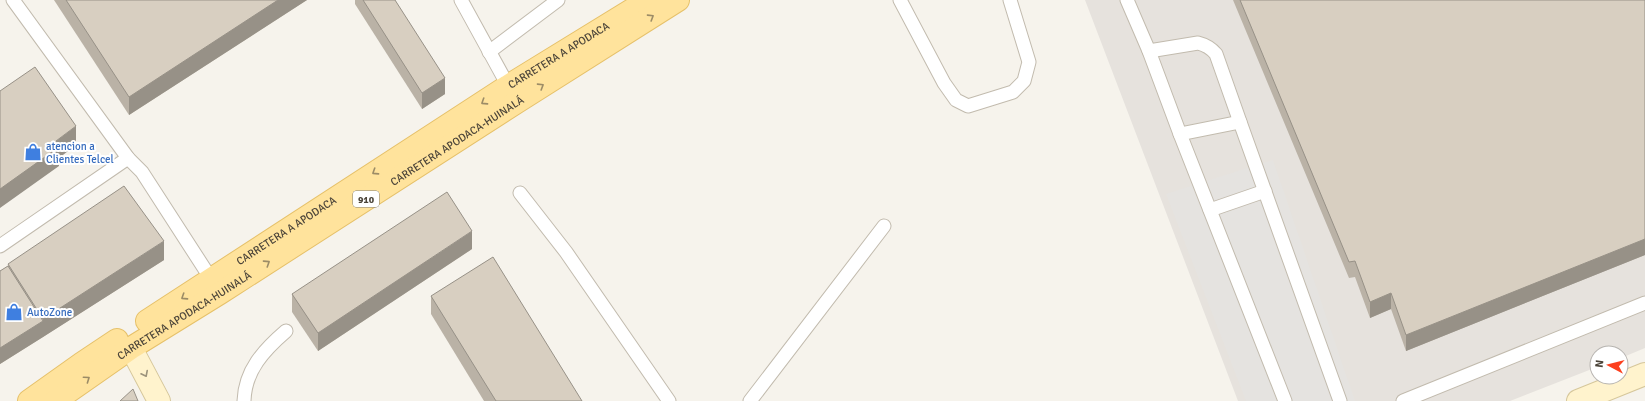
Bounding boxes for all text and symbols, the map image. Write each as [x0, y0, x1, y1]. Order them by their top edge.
one-way arrow [647, 15, 654, 22]
street label: CARRETERA A APODACA [506, 19, 612, 91]
one-way arrow [537, 84, 544, 91]
street label: CARRETERA APODACA-HUINALÁ [388, 92, 527, 189]
one-way arrow [481, 97, 488, 104]
place label: atencion a Clientes Telcel [46, 140, 114, 166]
shop icon: atencion a Clientes Telcel [23, 142, 43, 162]
one-way arrow [372, 168, 379, 175]
road number: 910 [353, 191, 379, 207]
street label: CARRETERA A APODACA [234, 193, 339, 268]
one-way arrow [263, 260, 270, 268]
street label: CARRETERA APODACA-HUINALÁ [115, 268, 254, 363]
one-way arrow [181, 292, 188, 299]
shop icon: AutoZone [4, 302, 24, 322]
place label: AutoZone [27, 306, 72, 319]
north arrow [1589, 345, 1629, 385]
text: N [1593, 359, 1606, 368]
one-way arrow [140, 370, 148, 378]
one-way arrow [83, 376, 90, 384]

